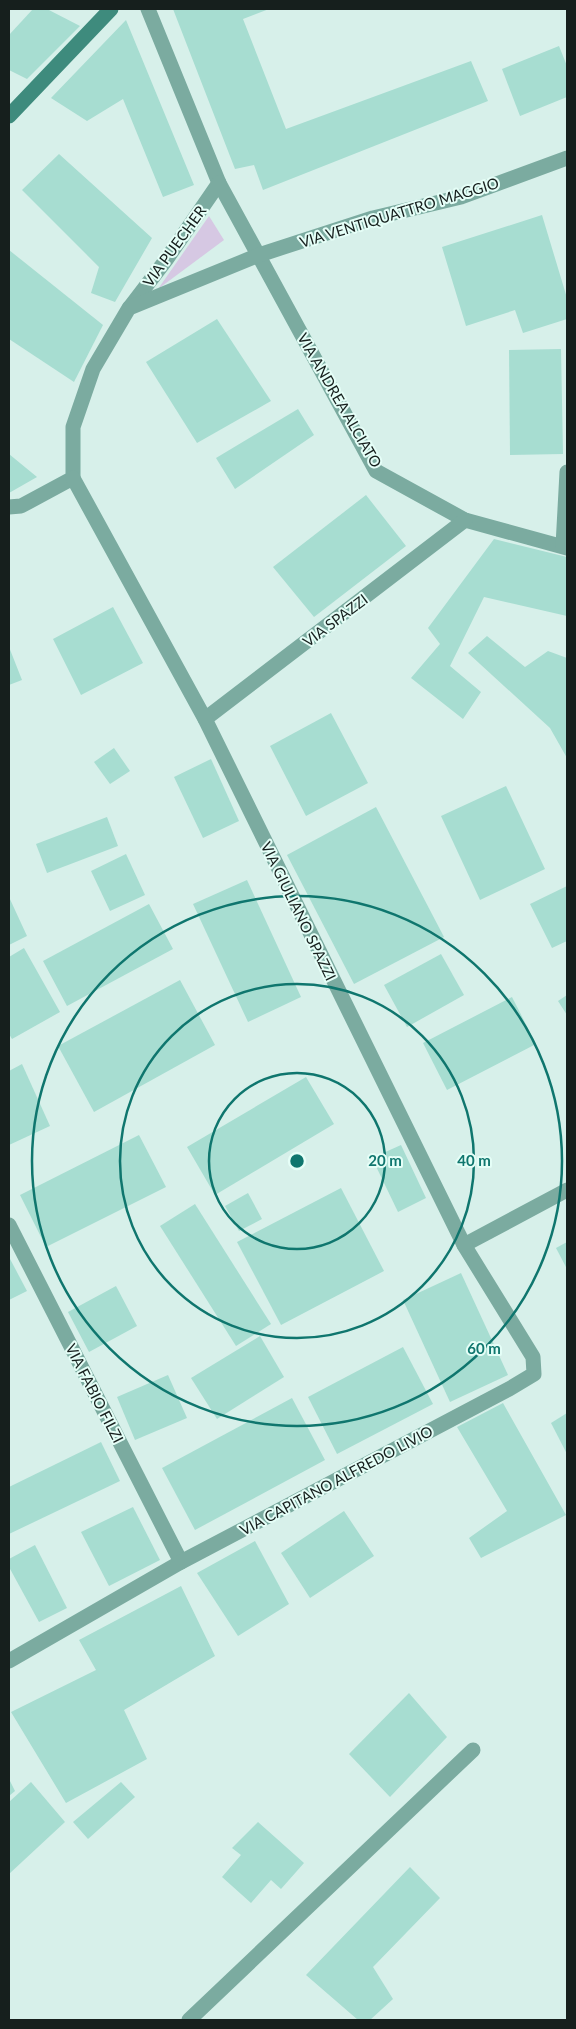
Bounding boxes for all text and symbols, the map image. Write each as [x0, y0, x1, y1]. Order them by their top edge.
street label: VIA VENTIQUATTRO MAGGIO [297, 173, 501, 251]
street label: VIA PUECHER [139, 201, 210, 290]
street label: VIA ANDREA ALCIATO [294, 329, 386, 471]
street label: VIA SPAZZI [299, 590, 371, 650]
street label: VIA GIULIANO SPAZZI [258, 839, 340, 983]
text: 20 m [368, 1151, 402, 1169]
text: 40 m [457, 1151, 491, 1169]
centre of rings [288, 1152, 306, 1170]
text: 60 m [467, 1339, 501, 1357]
street label: VIA FABIO FILZI [62, 1340, 128, 1446]
street label: VIA CAPITANO ALFREDO LIVIO [236, 1421, 436, 1539]

